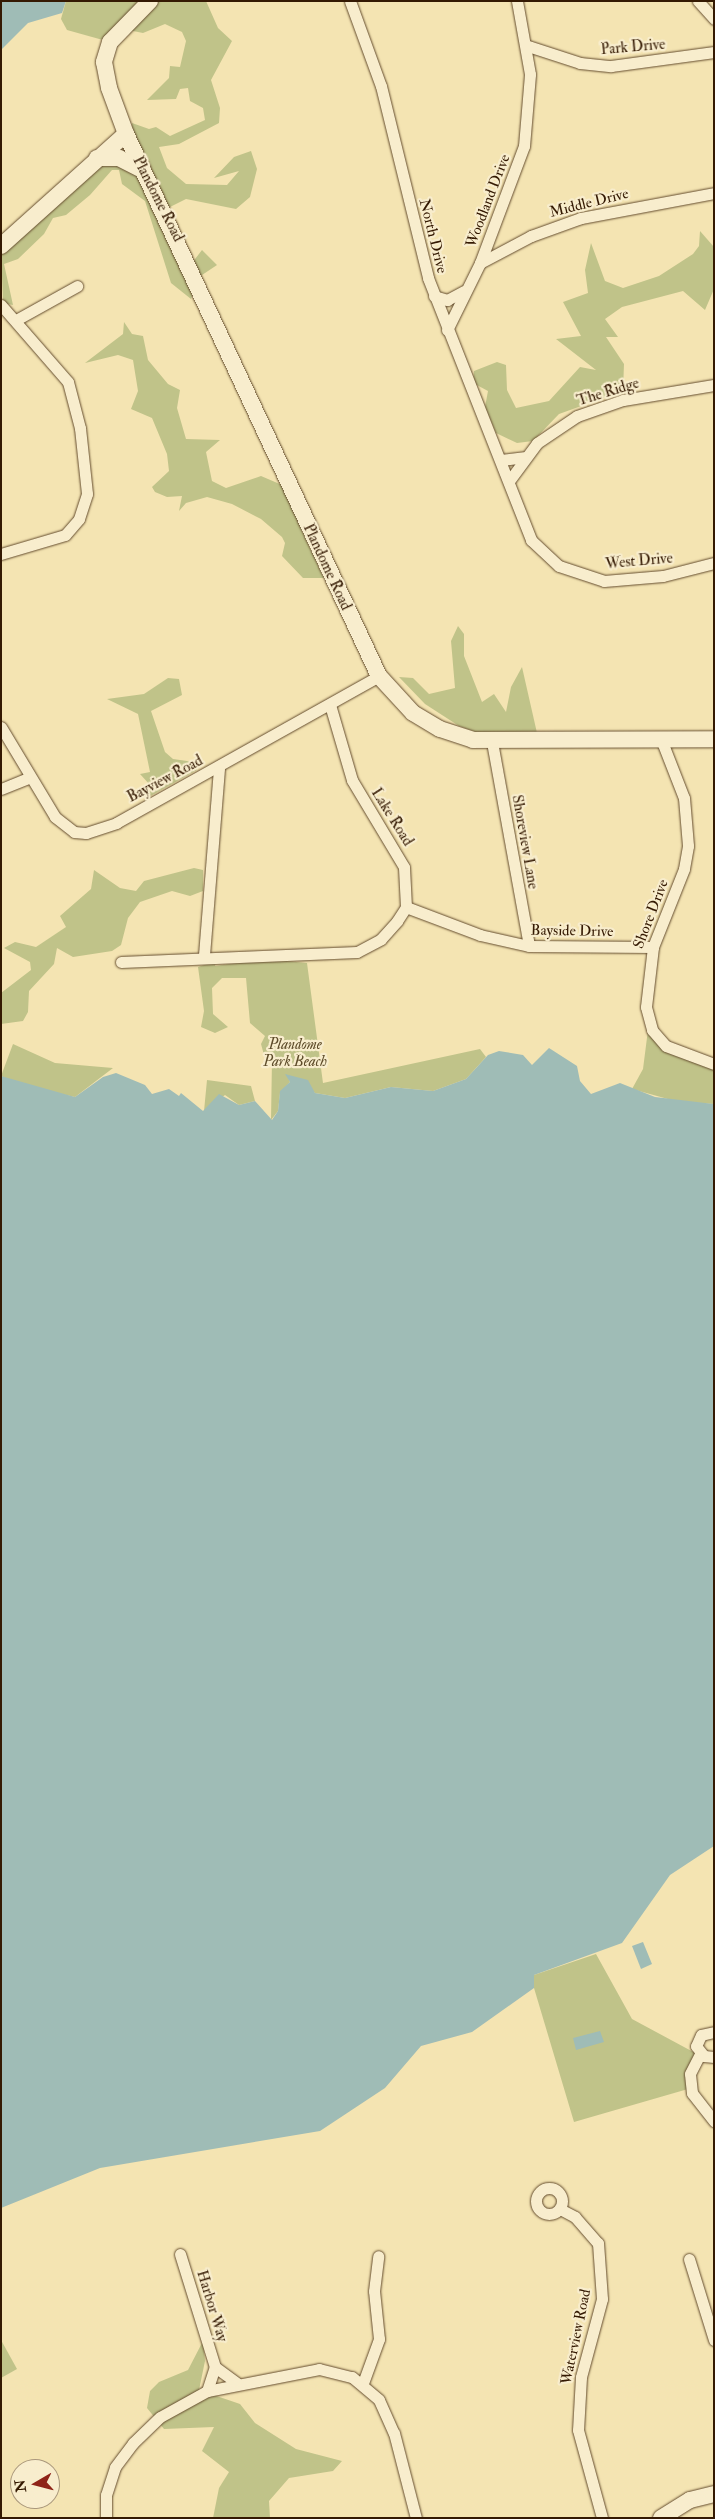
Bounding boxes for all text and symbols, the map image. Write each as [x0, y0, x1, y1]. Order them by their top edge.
street label: Park Drive [600, 35, 666, 59]
street label: Woodland Drive [462, 152, 514, 250]
street label: Plandome Road [129, 153, 187, 245]
street label: Middle Drive [548, 184, 630, 222]
street label: North Drive [415, 197, 451, 275]
street label: The Ridge [575, 374, 641, 410]
street label: Plandome Road [299, 521, 355, 613]
street label: West Drive [604, 549, 674, 573]
street label: Bayview Road [124, 752, 206, 806]
street label: Lake Road [367, 785, 417, 849]
street label: Shoreview Lane [508, 793, 542, 891]
street label: Shore Drive [630, 877, 672, 951]
street label: Bayside Drive [531, 921, 613, 941]
park label: Plandome Park Beach [263, 1035, 327, 1070]
street label: Harbor Way [193, 2268, 231, 2344]
street label: Waterview Road [557, 2287, 595, 2387]
north arrow [10, 2459, 60, 2509]
text: N [11, 2479, 30, 2493]

